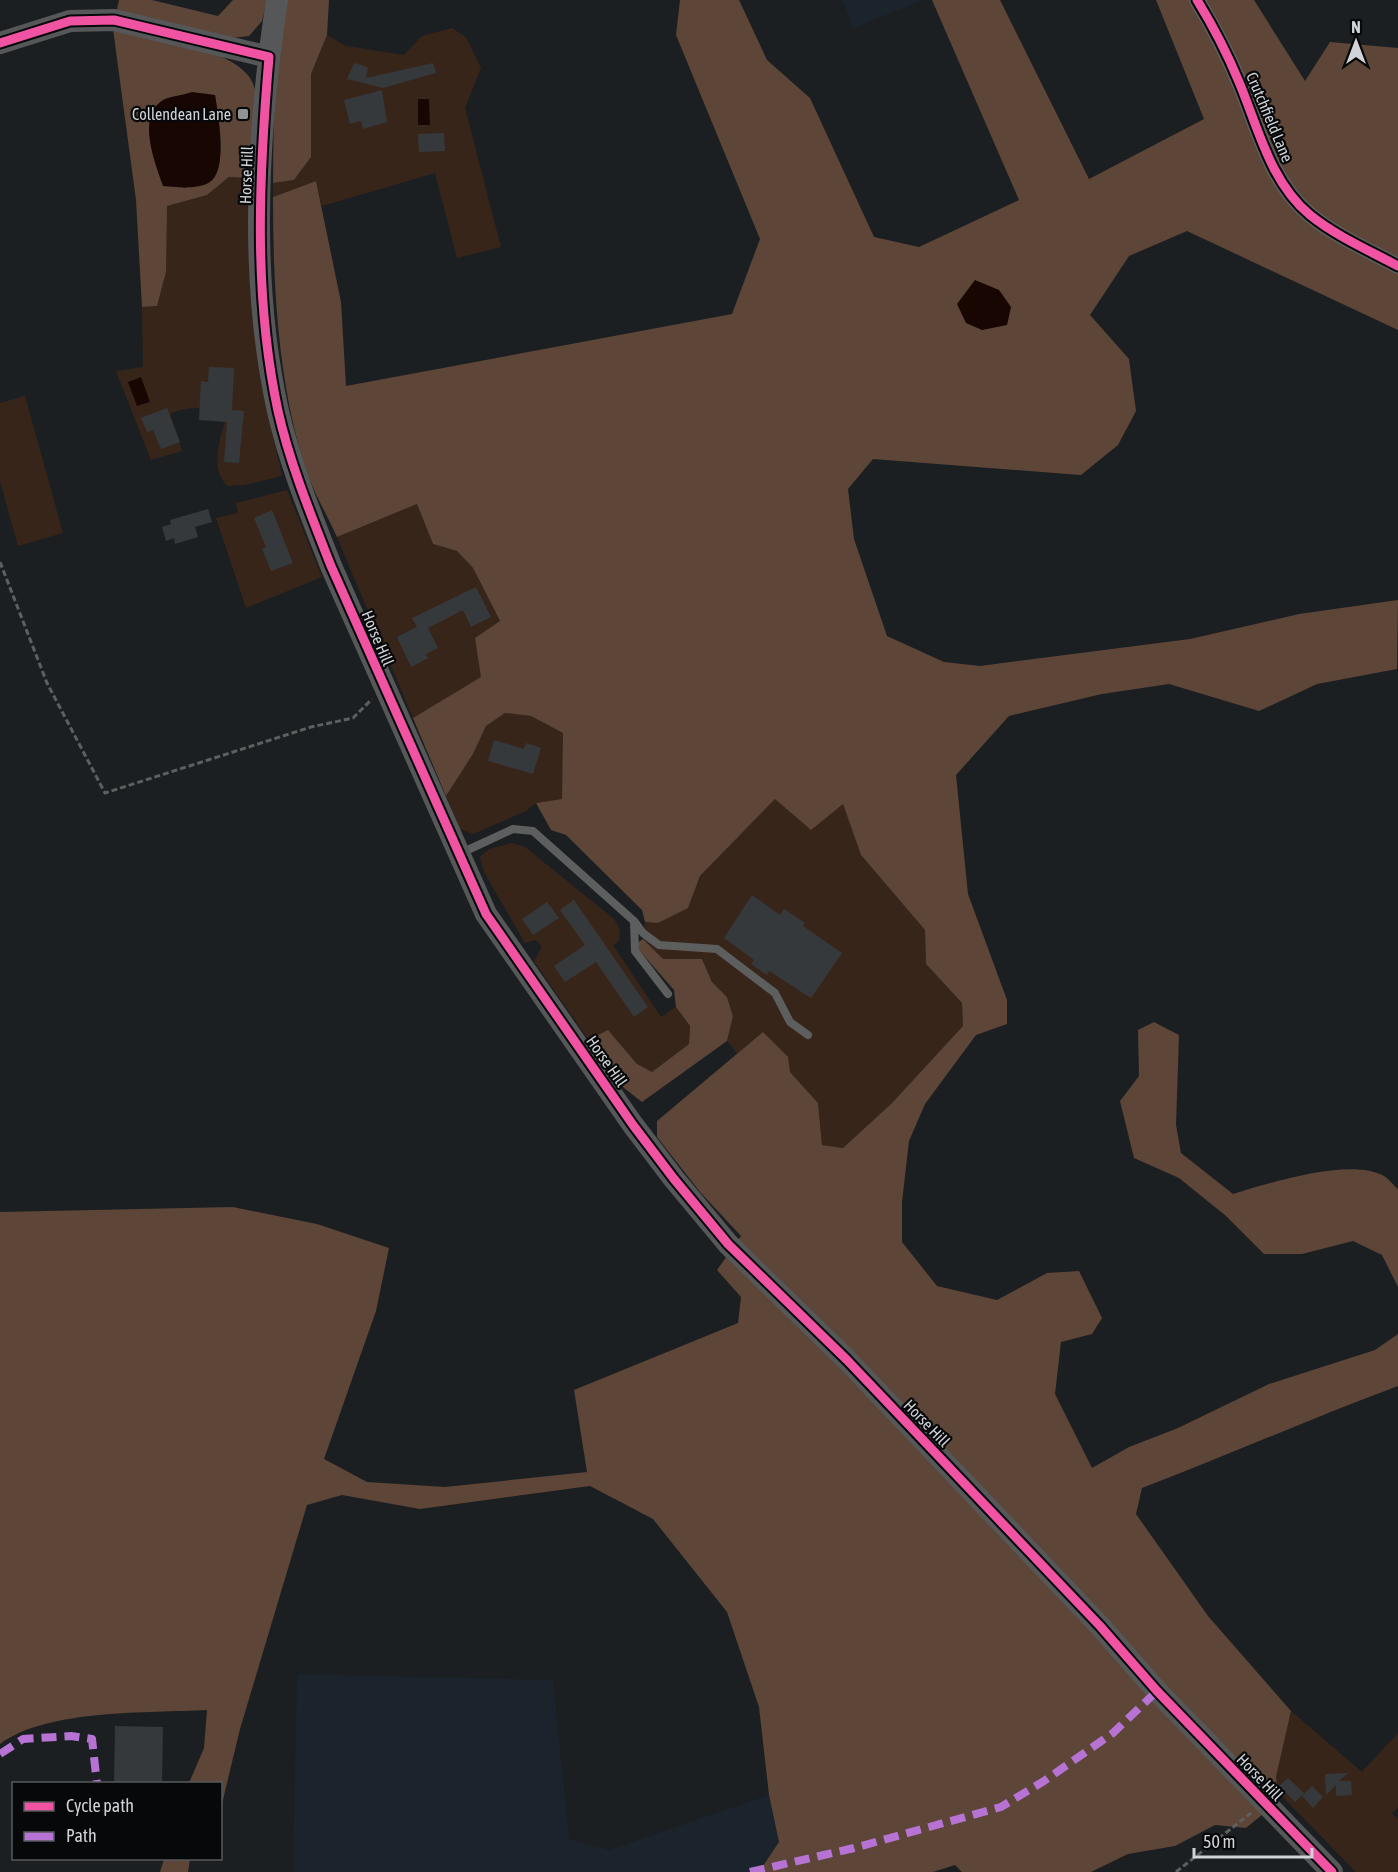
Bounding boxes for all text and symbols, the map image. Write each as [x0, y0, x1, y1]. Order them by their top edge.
north arrow [1326, 12, 1386, 72]
text: N [1351, 18, 1361, 36]
street label: Crutchfield Lane [1243, 69, 1297, 165]
place label: Collendean Lane [132, 105, 231, 123]
marker: Collendean Lane [236, 107, 250, 121]
street label: Horse Hill [236, 145, 256, 204]
street label: Horse Hill [358, 608, 398, 669]
street label: Horse Hill [583, 1032, 631, 1091]
street label: Horse Hill [900, 1396, 954, 1451]
street label: Horse Hill [1233, 1750, 1287, 1805]
legend [12, 1782, 222, 1860]
text: Cycle path [66, 1795, 134, 1816]
scale bar [1194, 1821, 1312, 1859]
text: Path [66, 1825, 97, 1846]
text: 50 m [1203, 1831, 1235, 1852]

